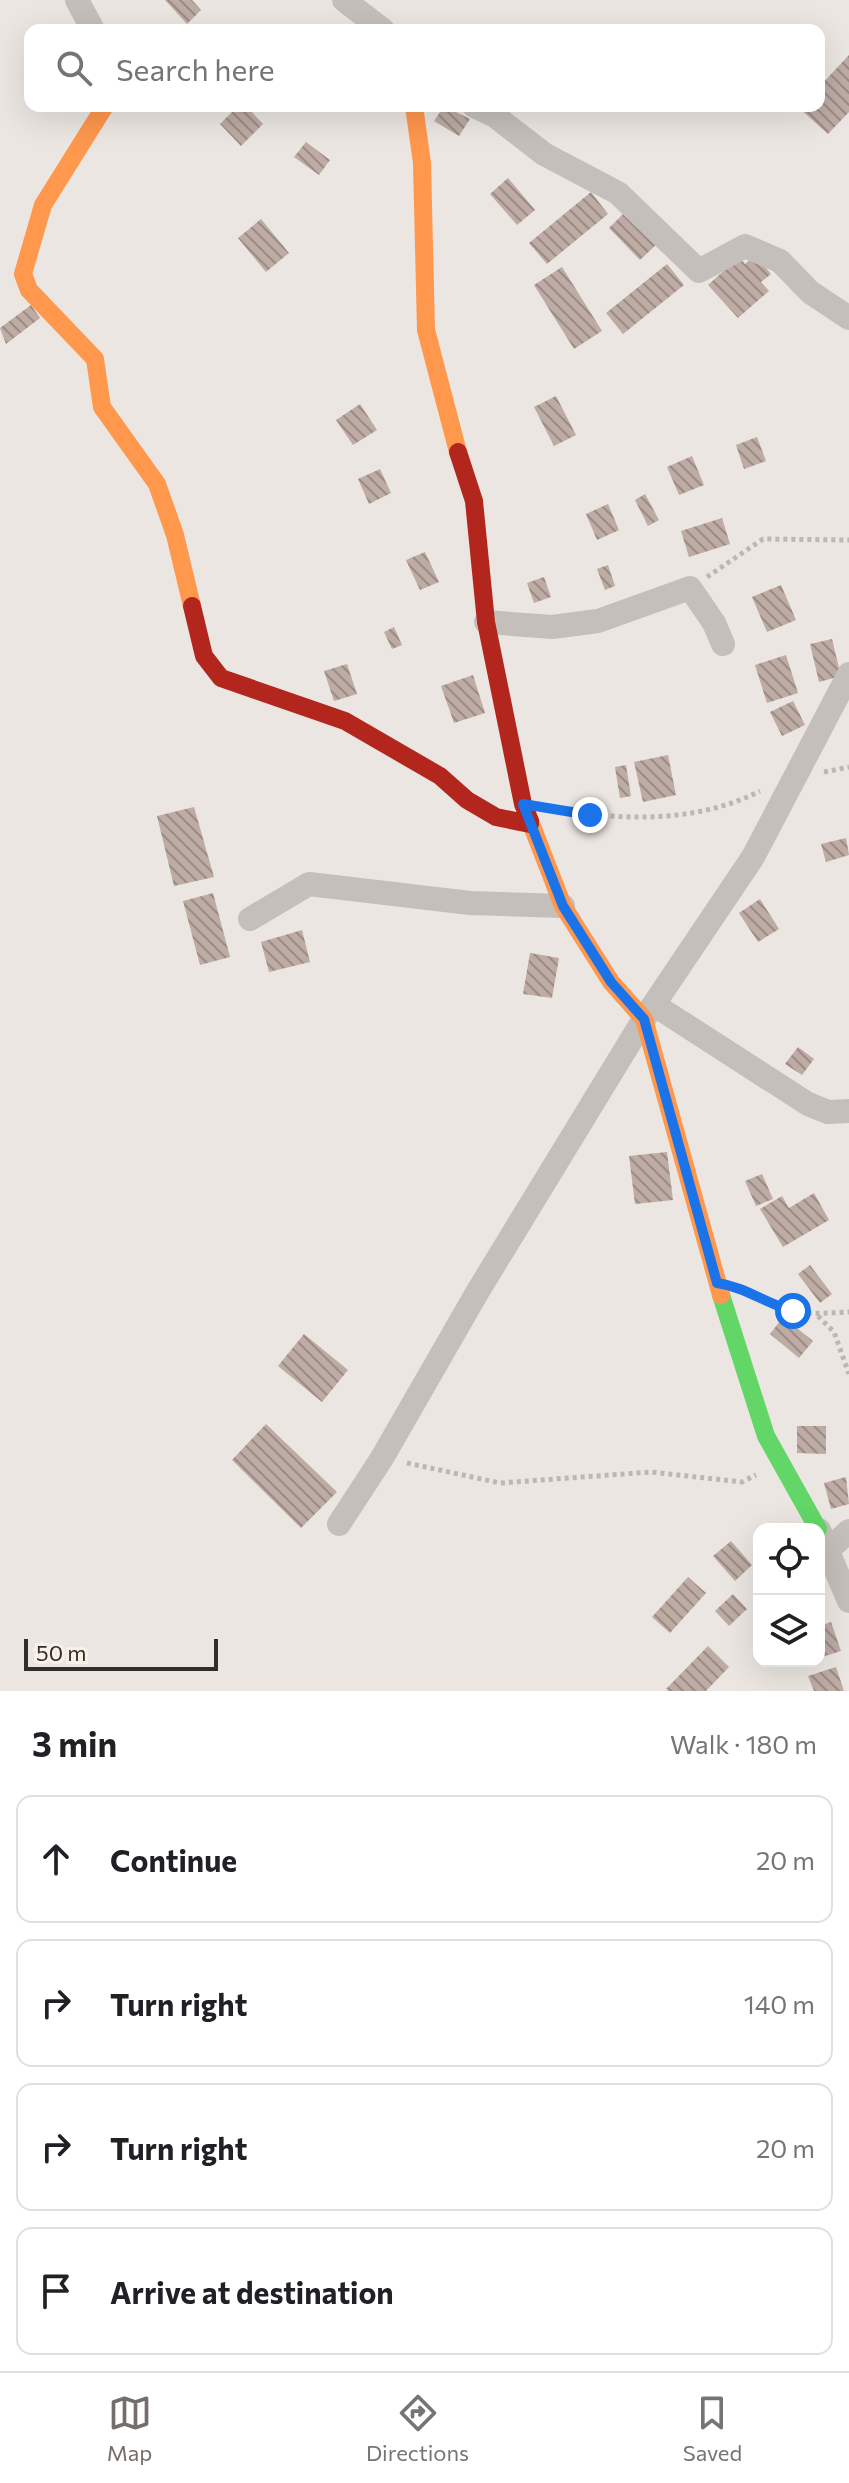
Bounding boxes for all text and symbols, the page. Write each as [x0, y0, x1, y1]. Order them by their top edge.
search box [24, 24, 825, 112]
icon: search [52, 46, 96, 90]
text: Search here [116, 50, 275, 87]
route end [572, 797, 608, 833]
route start [775, 1293, 811, 1329]
map controls [753, 1523, 825, 1667]
button: locate [753, 1523, 825, 1595]
button: layers [753, 1595, 825, 1667]
scale bar [24, 1635, 218, 1671]
text: 50 m [36, 1639, 86, 1666]
text: 3 min [32, 1722, 117, 1764]
text: Walk · 180 m [670, 1728, 817, 1759]
icon: ahead [34, 1837, 78, 1881]
text: Continue [110, 1841, 237, 1878]
text: 20 m [756, 1844, 815, 1875]
icon: right [34, 1981, 78, 2025]
text: Turn right [110, 1985, 247, 2022]
text: 140 m [744, 1988, 815, 2019]
icon: right [34, 2125, 78, 2169]
text: Turn right [110, 2129, 247, 2166]
text: 20 m [756, 2132, 815, 2163]
icon: arrive [34, 2269, 78, 2313]
text: Arrive at destination [110, 2273, 394, 2310]
tab: Map [107, 2391, 152, 2466]
tab: Directions [366, 2391, 469, 2466]
tab: Saved [683, 2391, 742, 2466]

